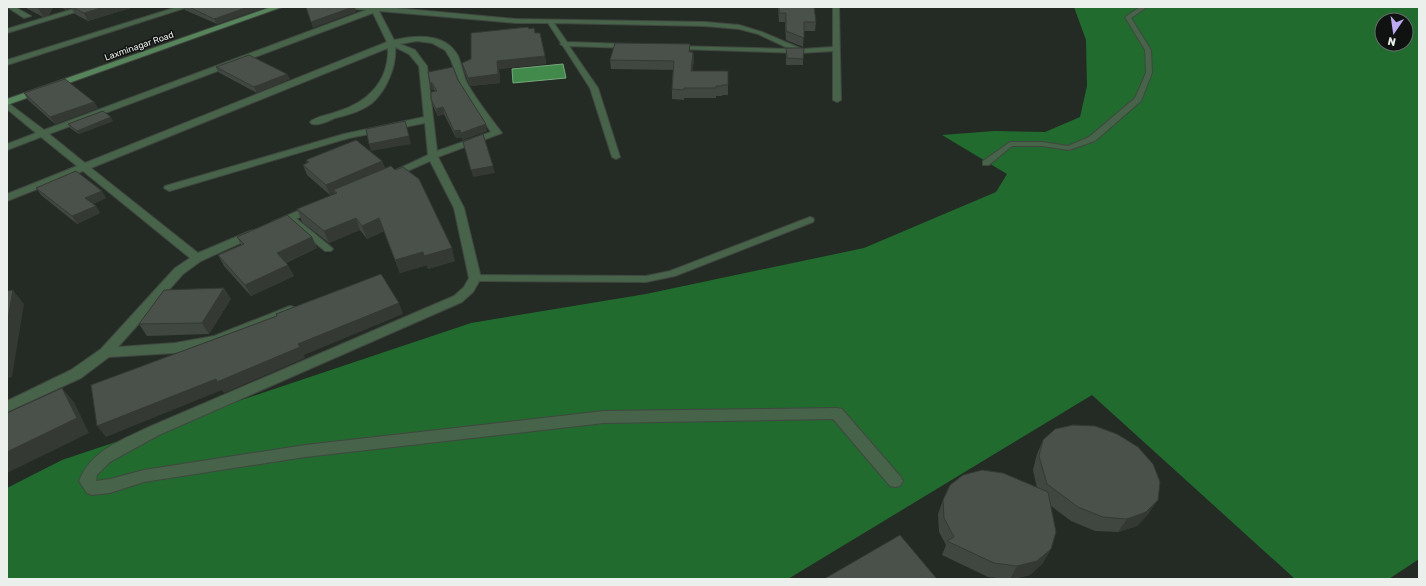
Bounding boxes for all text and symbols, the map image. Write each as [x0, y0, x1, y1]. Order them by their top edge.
north arrow [1374, 12, 1414, 52]
street label: Laxminagar Road [103, 29, 175, 63]
text: N [1386, 34, 1397, 48]

